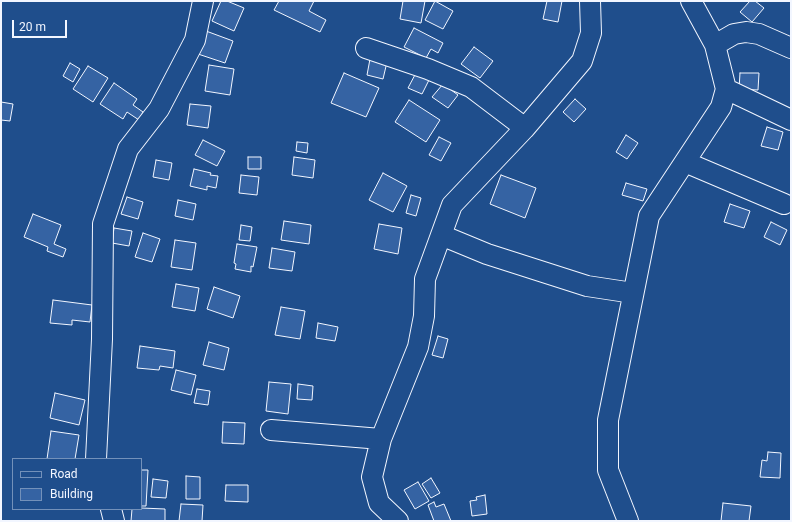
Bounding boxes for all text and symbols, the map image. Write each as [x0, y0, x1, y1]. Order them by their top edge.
scale bar [14, 12, 69, 38]
text: 20 m [19, 20, 46, 34]
legend [12, 458, 142, 510]
text: Road [50, 467, 78, 481]
text: Building [50, 487, 93, 501]

